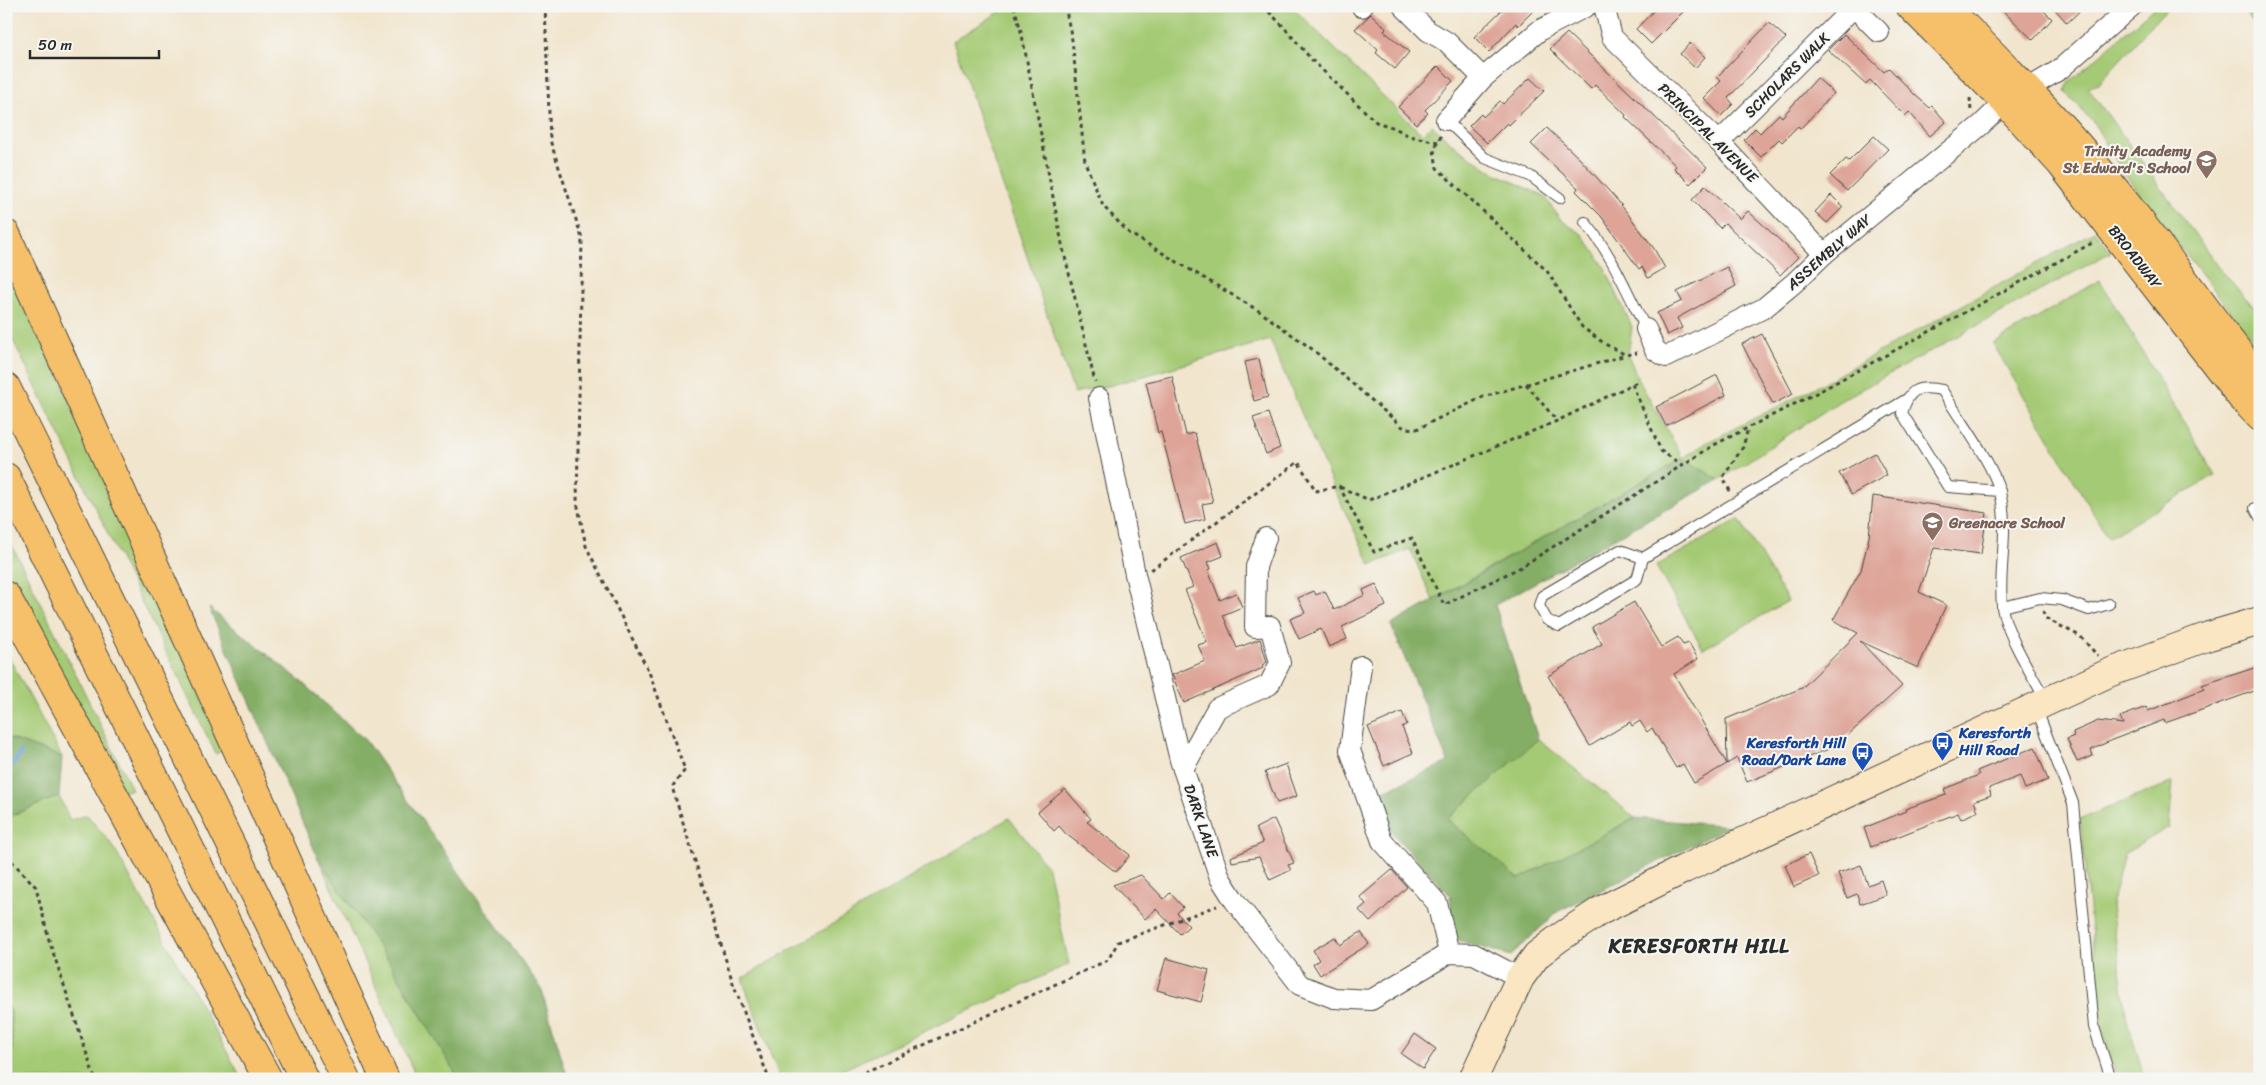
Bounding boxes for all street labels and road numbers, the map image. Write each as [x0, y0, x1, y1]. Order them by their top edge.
street label: SCHOLARS WALK [1738, 26, 1836, 124]
street label: PRINCIPAL AVENUE [1652, 77, 1766, 191]
street label: ASSEMBLY WAY [1780, 207, 1878, 297]
street label: BROADWAY [2102, 219, 2169, 295]
street label: DARK LANE [1176, 781, 1226, 863]

